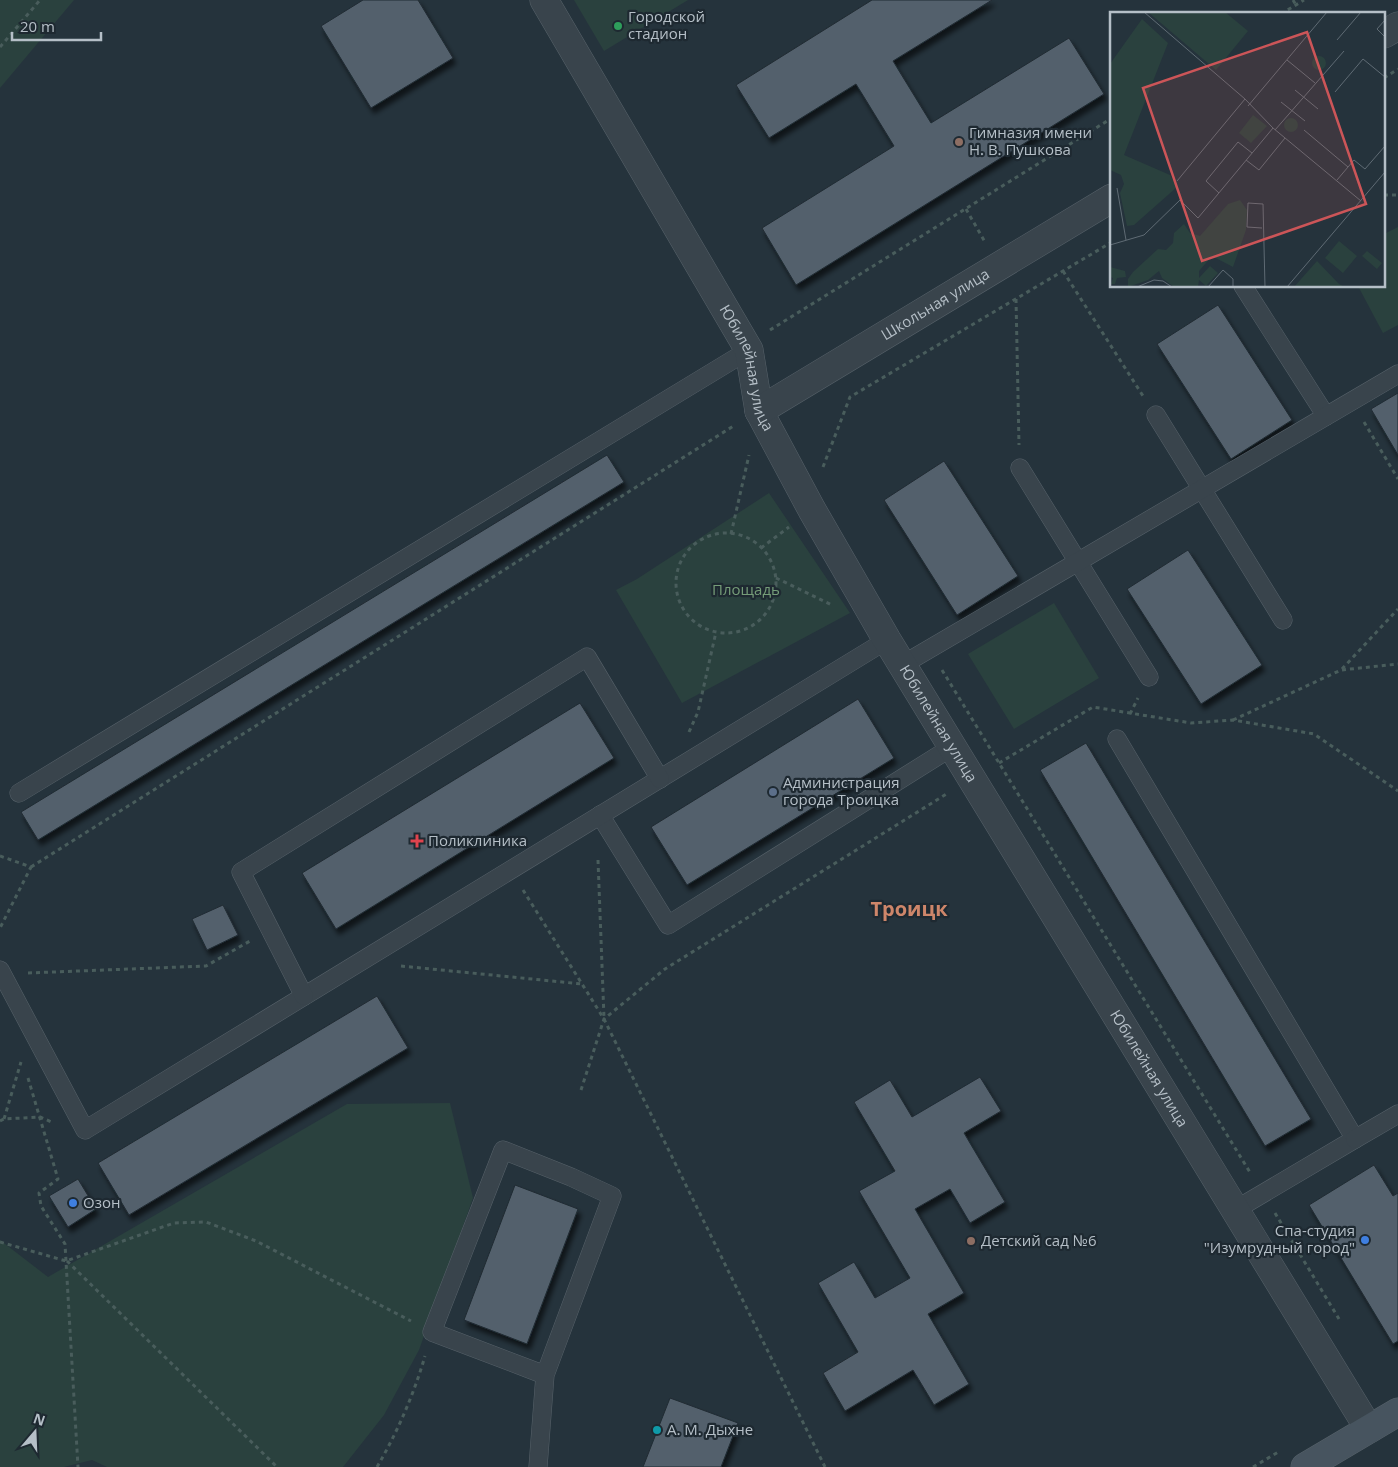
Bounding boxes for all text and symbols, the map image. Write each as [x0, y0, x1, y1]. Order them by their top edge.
place label: Городской стадион [628, 6, 705, 43]
scale bar [12, 10, 101, 42]
inset map [1110, 12, 1386, 288]
text: 20 m [20, 16, 55, 36]
marker: Городской стадион [612, 20, 624, 32]
place label: Гимназия имени Н. В. Пушкова [969, 122, 1092, 159]
marker: Гимназия имени Н. В. Пушкова [953, 136, 965, 148]
street label: Школьная улица [877, 263, 993, 344]
street label: Юбилейная улица [716, 301, 779, 434]
park label: Площадь [712, 579, 780, 599]
street label: Юбилейная улица [896, 661, 983, 786]
place label: Администрация города Троицка [783, 772, 900, 809]
marker: Администрация города Троицка [767, 786, 779, 798]
place label: Поликлиника [428, 830, 527, 850]
marker: Поликлиника [410, 834, 424, 848]
district label: Троицк [870, 895, 948, 922]
street label: Юбилейная улица [1106, 1006, 1193, 1131]
place label: Озон [83, 1192, 120, 1212]
marker: Озон [67, 1197, 79, 1209]
place label: Спа-студия "Изумрудный город" [1204, 1220, 1355, 1257]
place label: Детский сад №6 [981, 1230, 1097, 1250]
marker: Спа-студия "Изумрудный город" [1359, 1234, 1371, 1246]
marker: Детский сад №6 [965, 1235, 977, 1247]
north arrow [10, 1407, 60, 1457]
text: N [31, 1408, 48, 1430]
place label: А. М. Дыхне [667, 1419, 753, 1439]
marker: А. М. Дыхне [651, 1424, 663, 1436]

